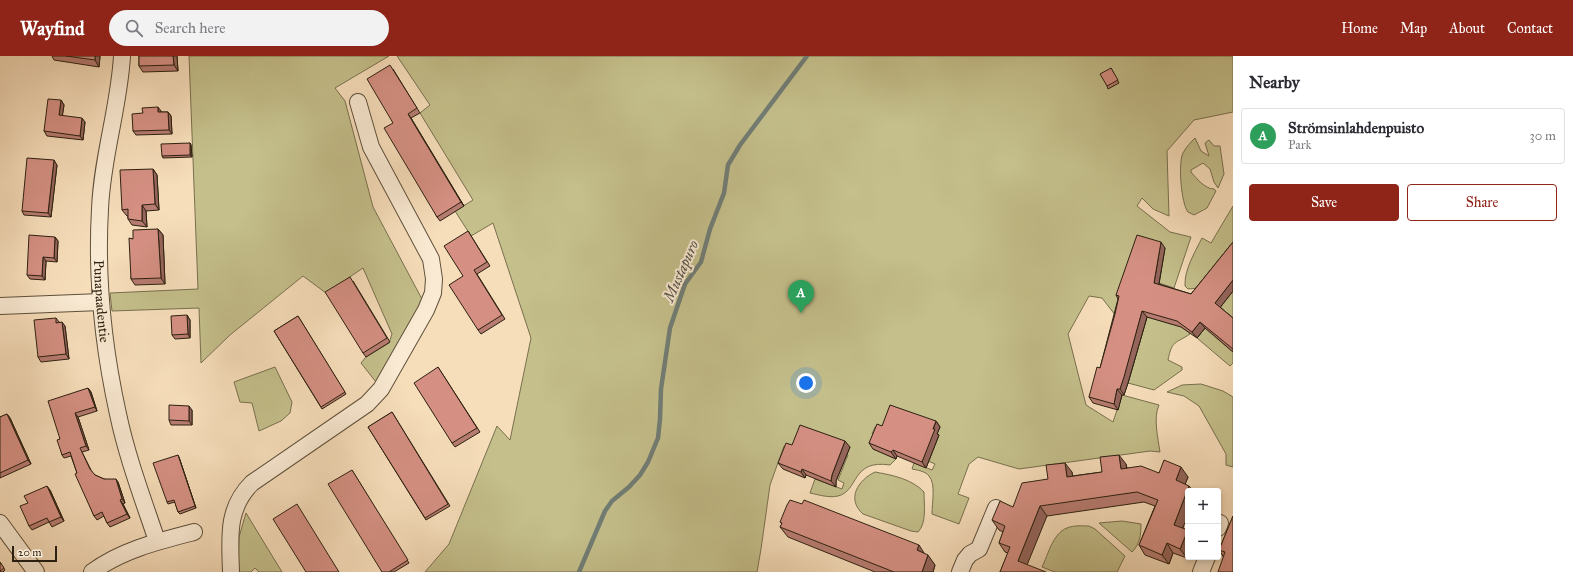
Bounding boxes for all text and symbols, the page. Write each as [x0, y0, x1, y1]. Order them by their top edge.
search box [109, 10, 389, 46]
text: Wayfind [20, 17, 85, 40]
icon: search [123, 17, 145, 39]
text: Search here [155, 19, 226, 37]
text: Home [1341, 20, 1378, 37]
text: Map [1400, 20, 1427, 37]
text: About [1449, 20, 1485, 37]
text: Contact [1507, 20, 1553, 37]
text: Nearby [1249, 72, 1300, 93]
text: Strömsinlahdenpuisto [1288, 119, 1424, 137]
text: A [1259, 128, 1267, 144]
text: 30 m [1530, 128, 1556, 144]
text: Park [1288, 137, 1312, 153]
button: Save [1249, 184, 1399, 221]
button: Share [1407, 184, 1557, 221]
water label: Mustapuro [659, 237, 703, 307]
street label: Punapaadentie [90, 260, 114, 344]
pin: A [788, 280, 814, 313]
your location [796, 373, 816, 393]
map controls [1185, 488, 1221, 560]
button: + [1185, 488, 1221, 524]
button: − [1185, 524, 1221, 560]
scale bar [12, 544, 57, 563]
text: 20 m [18, 546, 41, 559]

